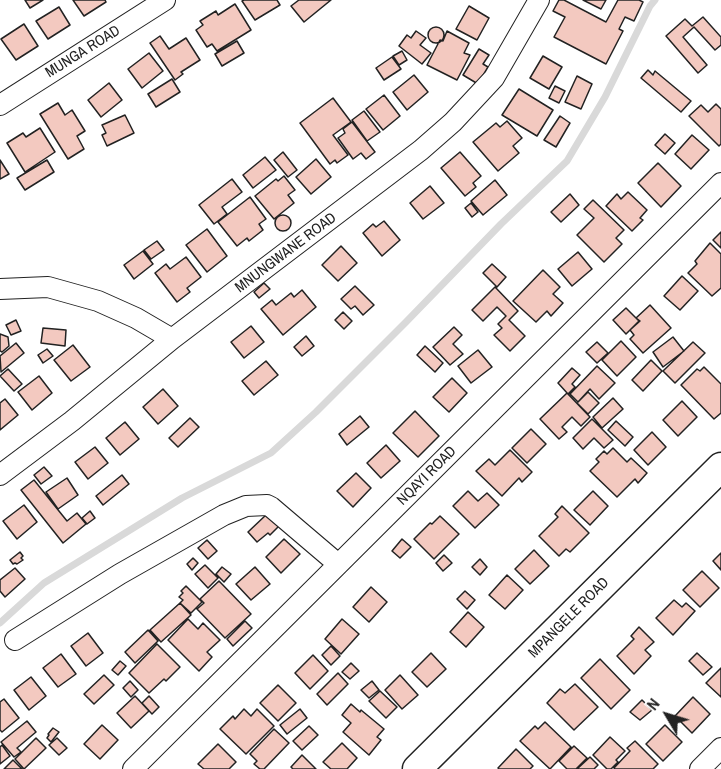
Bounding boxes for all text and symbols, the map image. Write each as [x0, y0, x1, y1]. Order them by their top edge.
street label: MUNGA ROAD [42, 22, 124, 82]
street label: MNUNGWANE ROAD [232, 209, 340, 297]
street label: NQAYI ROAD [394, 443, 460, 509]
street label: MPANGELE ROAD [525, 574, 613, 662]
north arrow [637, 685, 697, 745]
text: N [641, 693, 664, 714]

